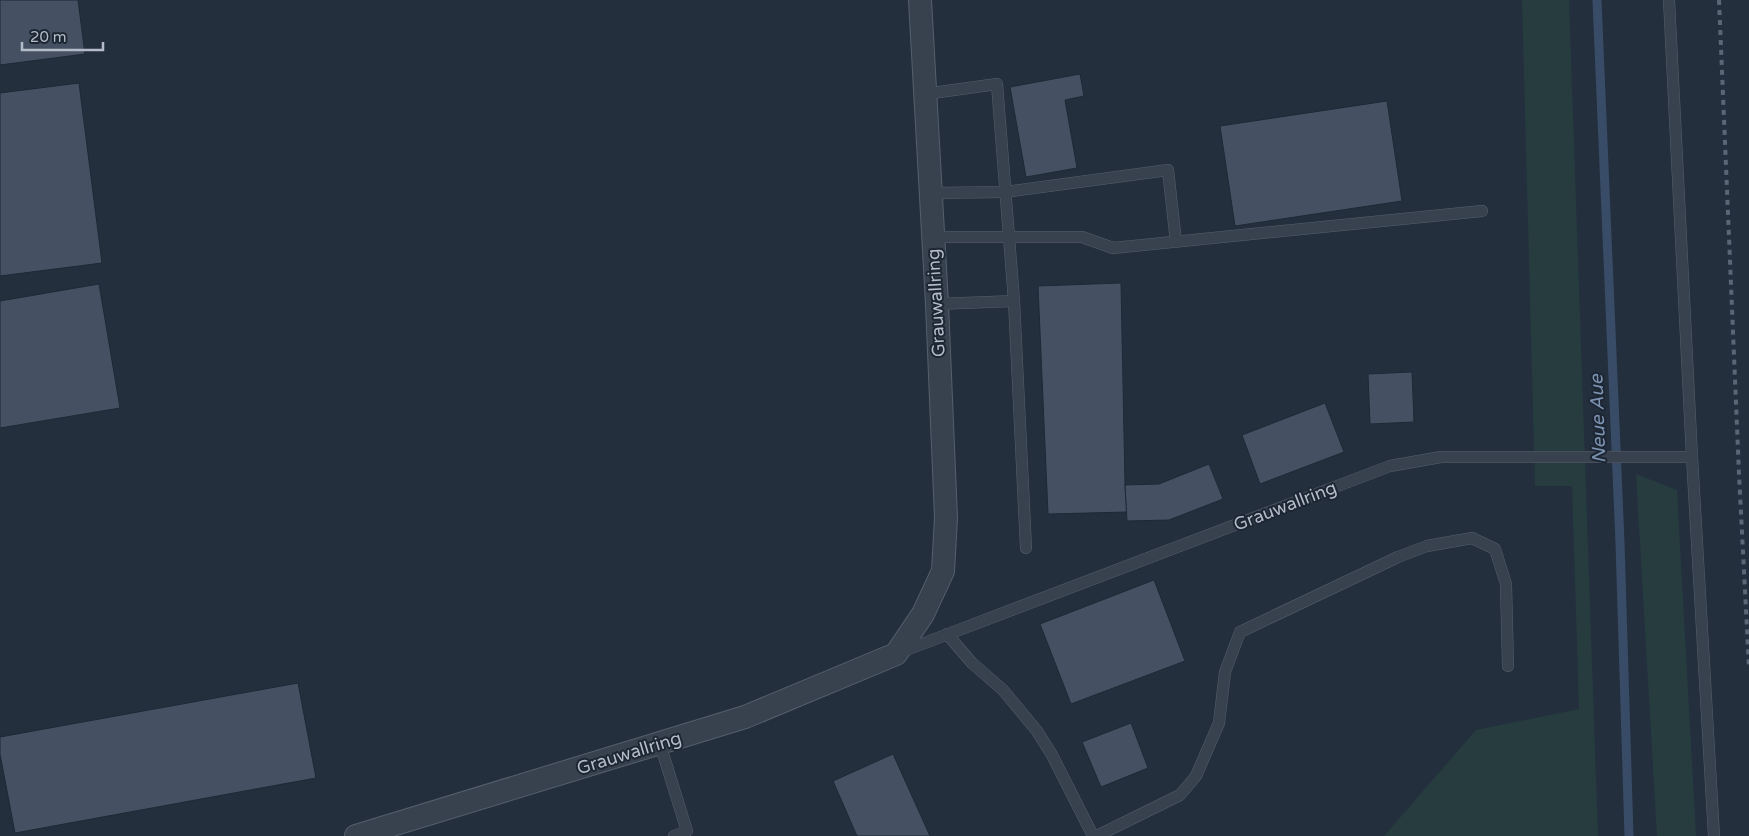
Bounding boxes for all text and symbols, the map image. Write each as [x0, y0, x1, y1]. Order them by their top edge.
scale bar [22, 20, 104, 52]
text: 20 m [30, 28, 67, 46]
street label: Grauwallring [922, 248, 950, 358]
water label: Neue Aue [1585, 373, 1611, 464]
street label: Grauwallring [1230, 476, 1340, 536]
street label: Grauwallring [574, 727, 684, 779]

